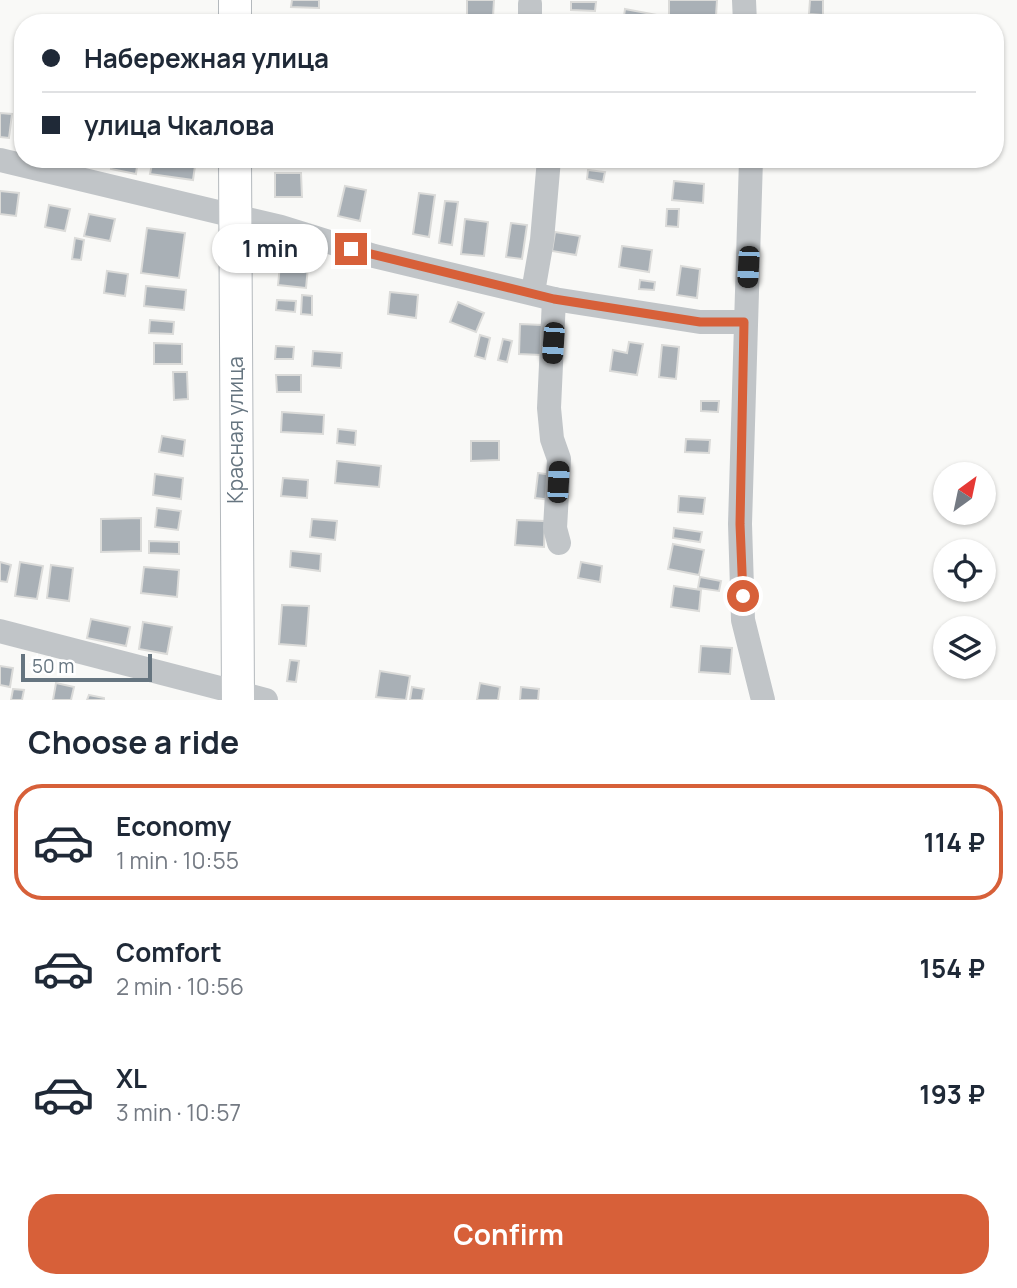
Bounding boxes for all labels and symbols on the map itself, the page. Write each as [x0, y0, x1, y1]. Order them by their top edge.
callout: 1 min [211, 224, 326, 274]
route end [335, 233, 367, 265]
car [737, 245, 760, 289]
car [542, 321, 565, 365]
street label: Красная улица [221, 356, 249, 504]
car [547, 460, 570, 504]
north arrow [933, 462, 996, 525]
route start [727, 580, 759, 612]
scale bar [21, 651, 152, 683]

